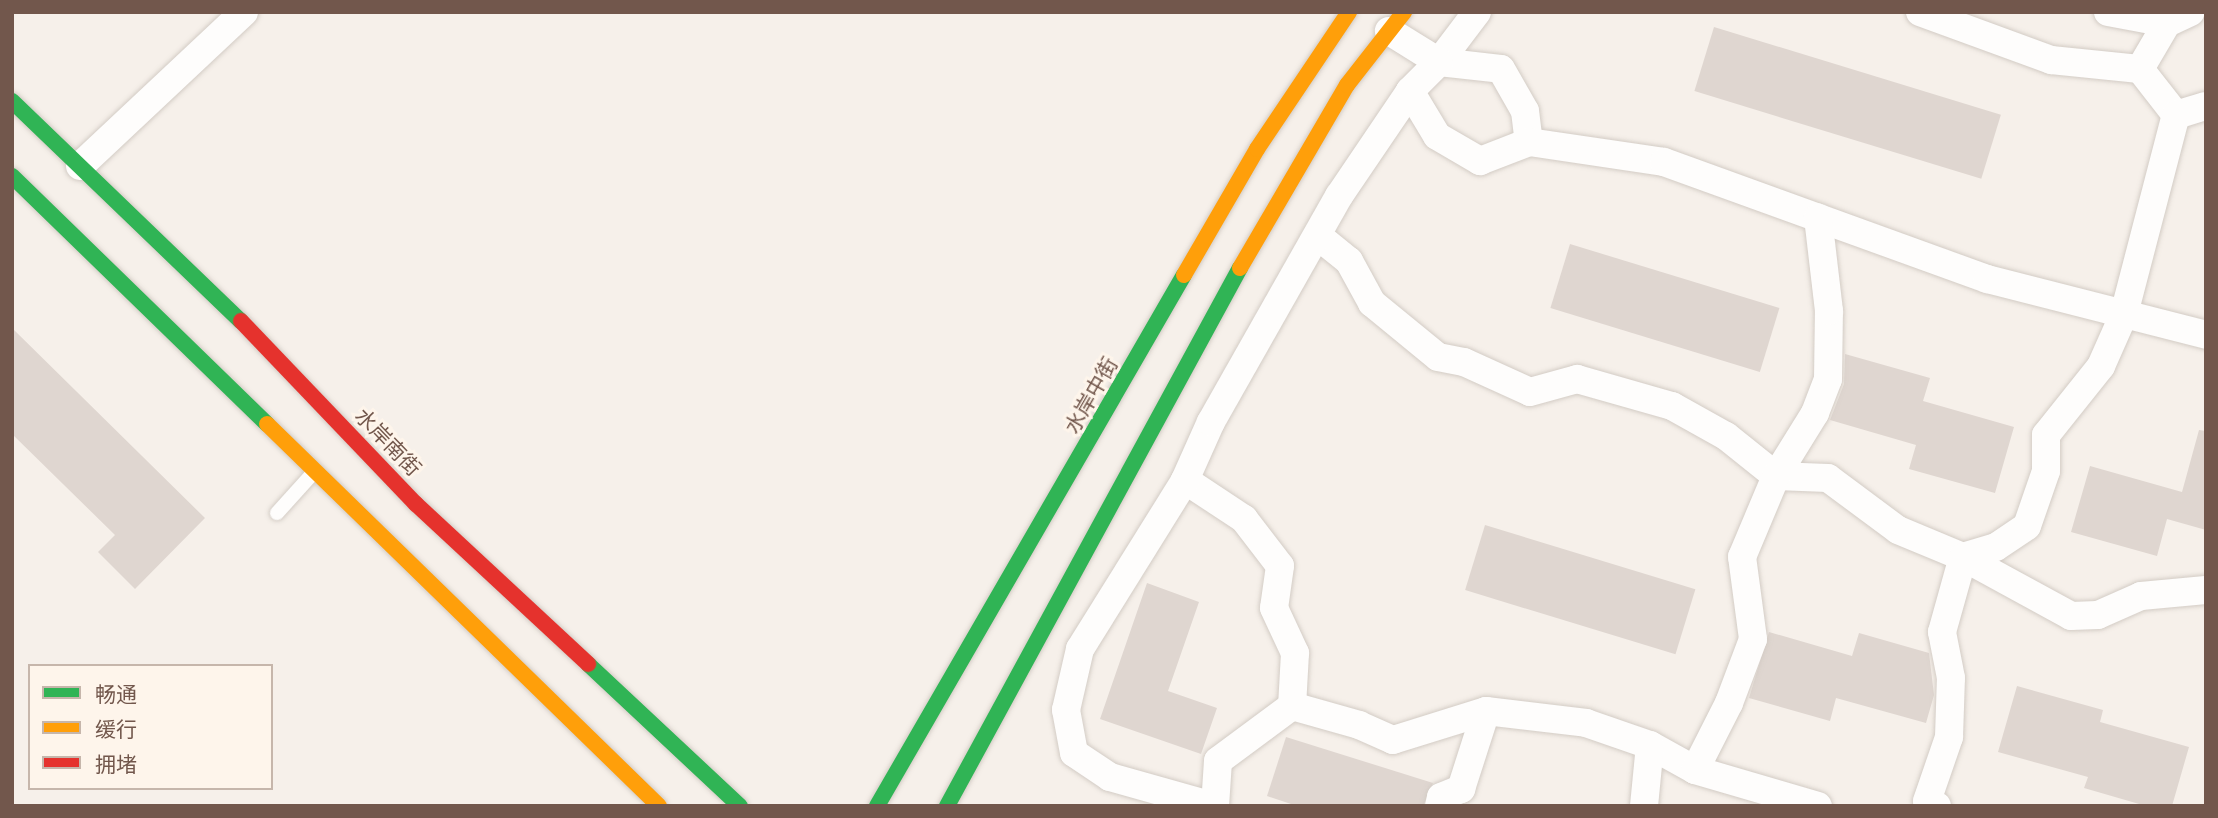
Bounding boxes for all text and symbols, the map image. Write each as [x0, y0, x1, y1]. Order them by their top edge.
street label: 水岸中街 [1060, 353, 1124, 439]
street label: 水岸南街 [349, 404, 425, 482]
legend [28, 664, 273, 790]
text: 畅通 [95, 683, 137, 708]
text: 缓行 [95, 718, 137, 743]
text: 拥堵 [95, 753, 137, 778]

